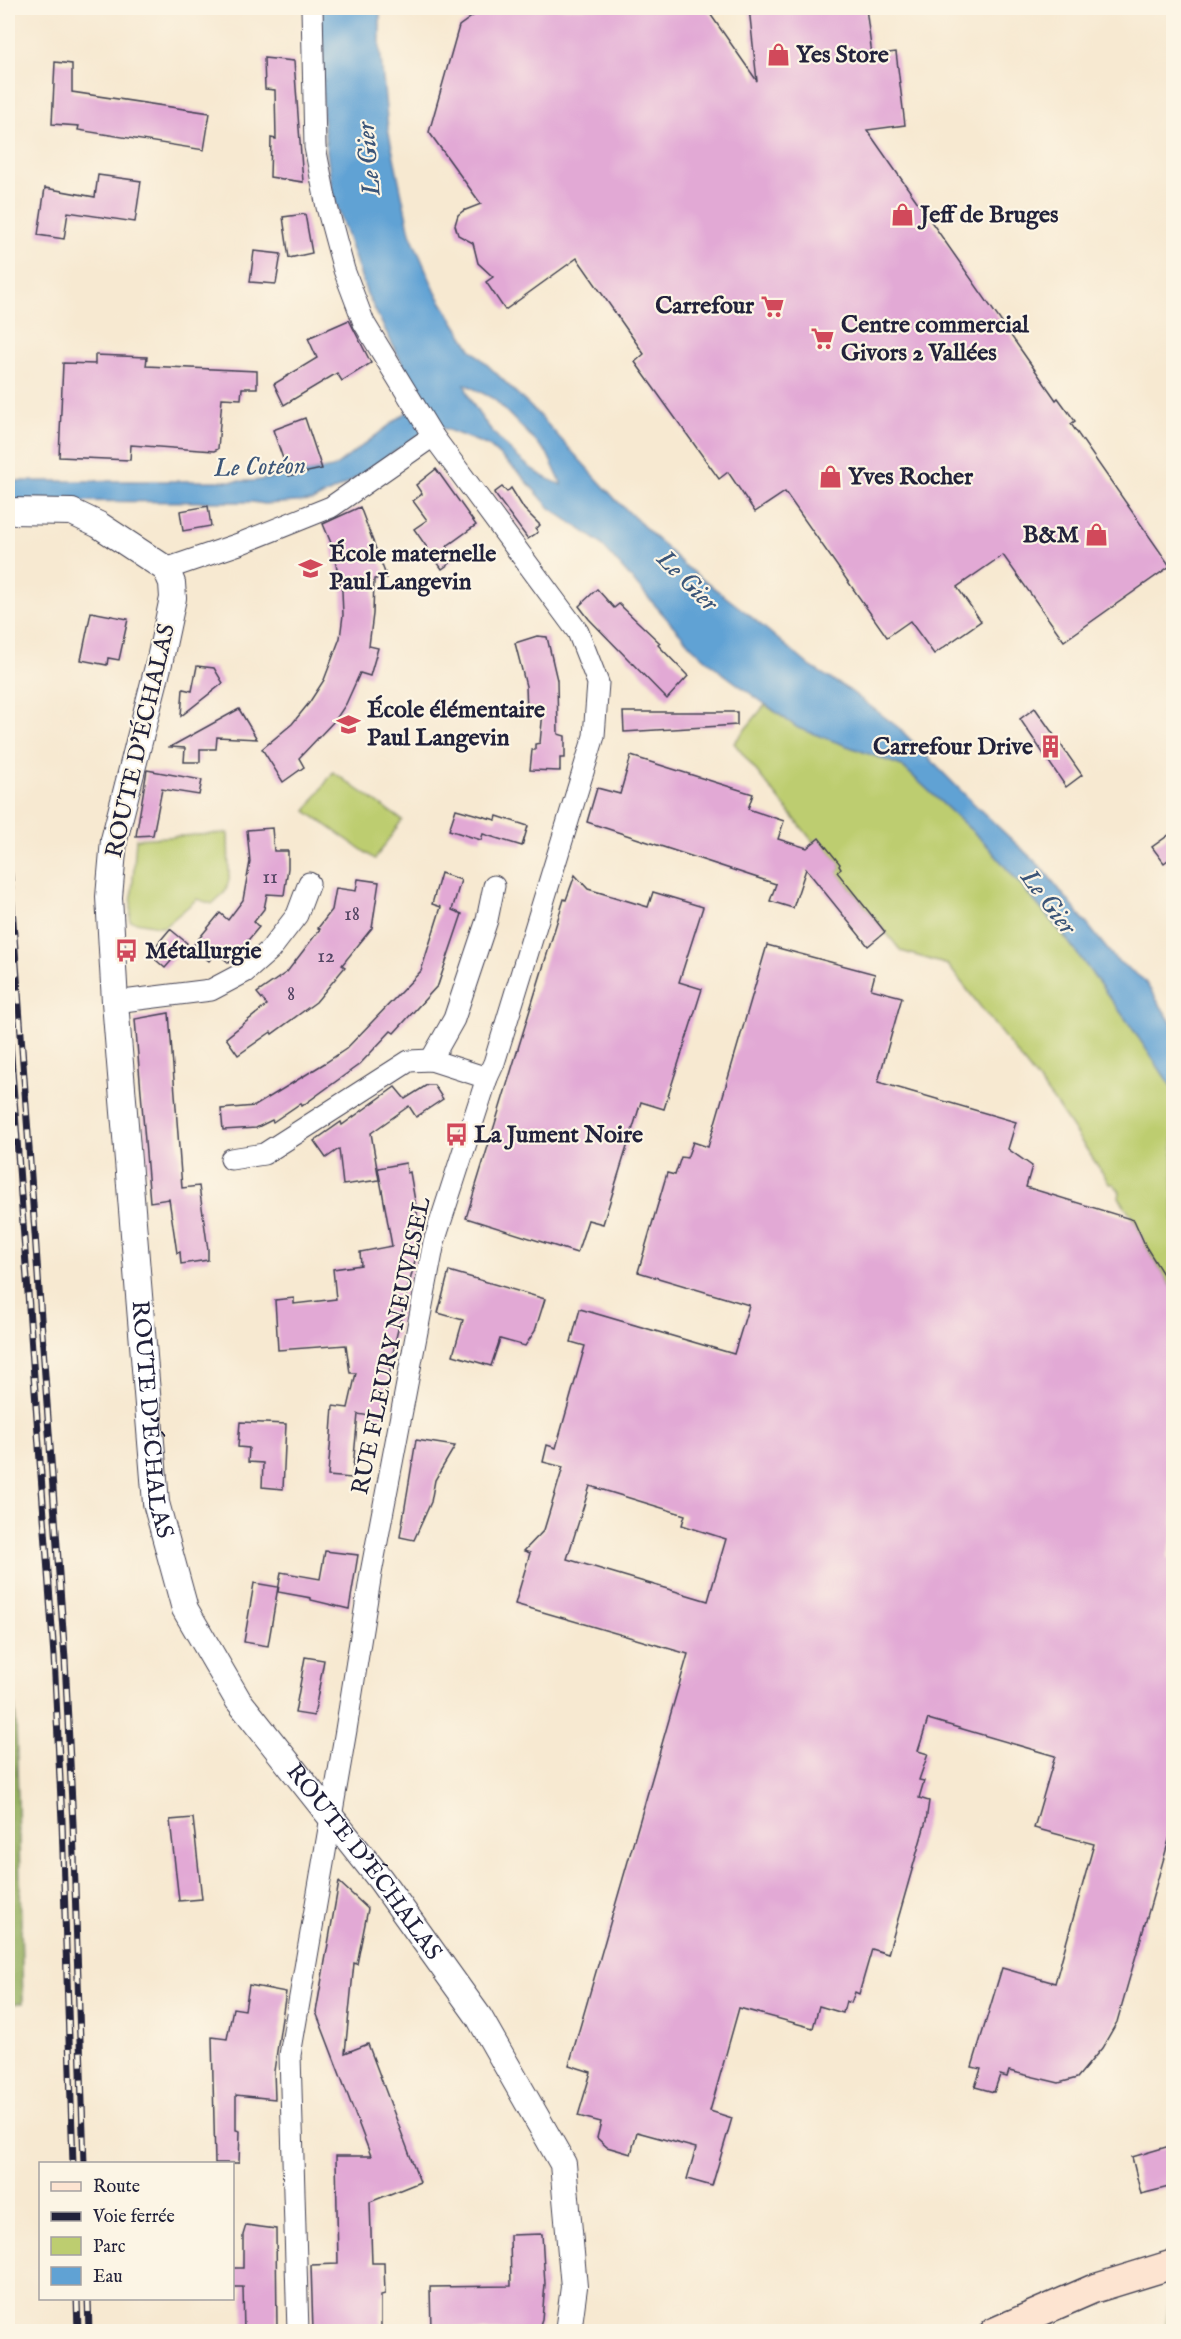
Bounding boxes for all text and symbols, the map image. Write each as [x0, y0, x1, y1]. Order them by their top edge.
place label: Yes Store [796, 40, 889, 71]
shop icon: Yes Store [765, 42, 791, 68]
water label: Le Gier [349, 120, 389, 198]
place label: Jeff de Bruges [917, 200, 1059, 231]
shop icon: Jeff de Bruges [889, 202, 915, 228]
place label: Carrefour [655, 291, 754, 322]
supermarket icon: Carrefour [759, 293, 785, 319]
place label: Centre commercial Givors 2 Vallées [841, 310, 1029, 369]
supermarket icon: Centre commercial Givors 2 Vallées [810, 326, 836, 352]
water label: Le Cotéon [212, 449, 307, 485]
place label: Yves Rocher [848, 462, 973, 493]
shop icon: Yves Rocher [817, 464, 843, 490]
place label: B&M [1023, 520, 1079, 551]
shop icon: B&M [1084, 522, 1110, 548]
place label: École maternelle Paul Langevin [329, 539, 496, 598]
water label: Le Gier [648, 542, 726, 620]
school or university icon: École maternelle Paul Langevin [298, 555, 324, 581]
street label: ROUTE D'ÉCHALAS [99, 621, 183, 861]
place label: École élémentaire Paul Langevin [367, 695, 545, 754]
school or university icon: École élémentaire Paul Langevin [336, 711, 362, 737]
place label: Carrefour Drive [873, 732, 1033, 763]
building icon: Carrefour Drive [1038, 734, 1064, 760]
water label: Le Gier [1012, 862, 1084, 942]
house number: 11 [262, 864, 278, 891]
house number: 18 [344, 901, 360, 928]
place label: Métallurgie [145, 936, 262, 967]
bus stop icon: Métallurgie [114, 938, 140, 964]
house number: 12 [317, 943, 335, 970]
house number: 8 [287, 981, 295, 1008]
place label: La Jument Noire [474, 1120, 643, 1151]
bus stop icon: La Jument Noire [443, 1122, 469, 1148]
street label: RUE FLEURY NEUVESEL [345, 1193, 439, 1498]
street label: ROUTE D'ÉCHALAS [124, 1299, 180, 1542]
street label: ROUTE D'ÉCHALAS [279, 1757, 449, 1966]
legend [39, 2162, 234, 2300]
text: Route [93, 2176, 140, 2199]
text: Voie ferrée [92, 2206, 175, 2229]
text: Parc [93, 2236, 126, 2259]
text: Eau [93, 2266, 123, 2289]

